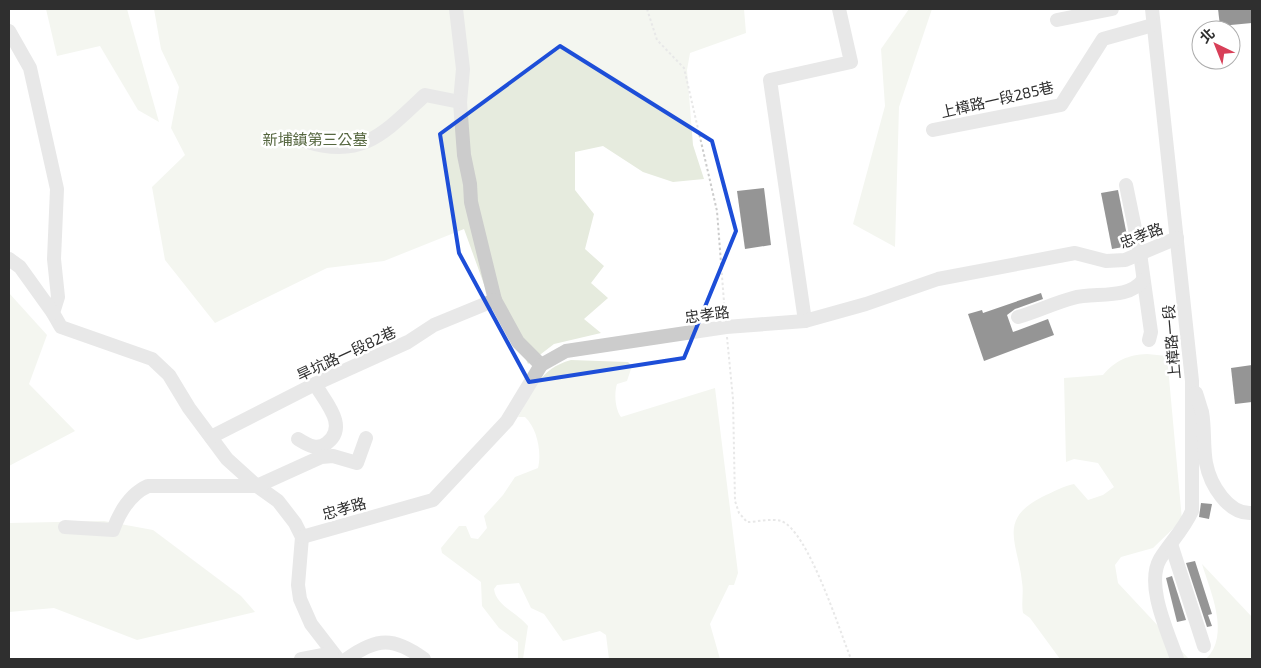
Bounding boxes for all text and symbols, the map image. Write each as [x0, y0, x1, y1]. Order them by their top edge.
north arrow [1191, 20, 1241, 70]
text: 北 [1196, 24, 1218, 46]
street label: 上樟路一段285巷 [939, 77, 1055, 121]
park label: 新埔鎮第三公墓 [262, 130, 368, 148]
street label: 忠孝路 [1117, 219, 1165, 251]
street label: 忠孝路 [683, 302, 731, 326]
street label: 上樟路一段 [1159, 304, 1183, 380]
street label: 旱坑路一段82巷 [293, 322, 399, 384]
street label: 忠孝路 [320, 493, 368, 523]

